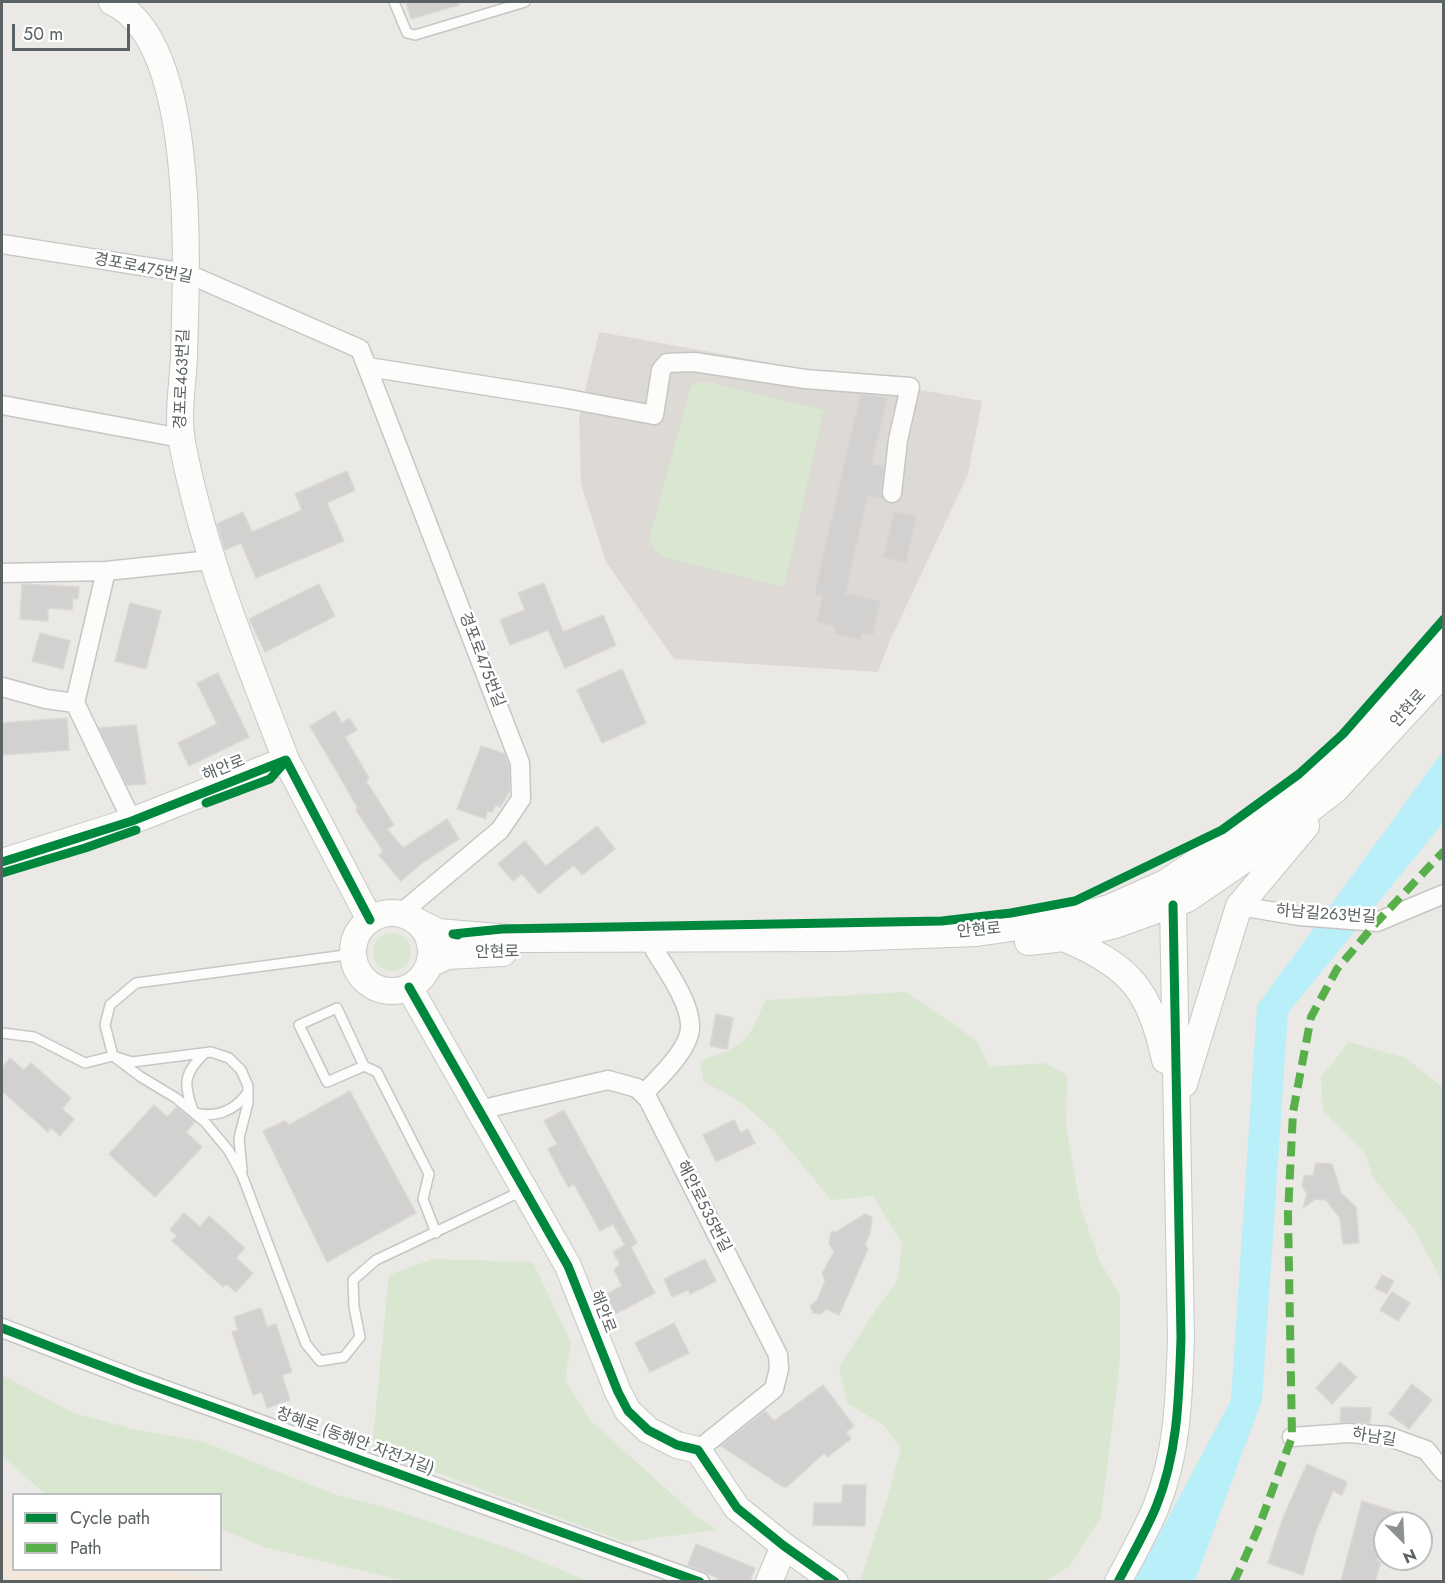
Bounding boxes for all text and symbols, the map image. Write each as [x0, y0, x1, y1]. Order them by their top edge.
scale bar [15, 12, 134, 50]
text: 50 m [23, 21, 63, 47]
street label: 경포로475번길 [92, 250, 194, 288]
street label: 경포로463번길 [172, 328, 194, 430]
street label: 경포로475번길 [454, 610, 508, 710]
street label: 안현로 [1387, 686, 1431, 732]
street label: 해안로 [200, 752, 248, 786]
street label: 하남길263번길 [1275, 902, 1377, 928]
street label: 안현로 [956, 920, 1002, 942]
street label: 안현로 [475, 943, 519, 963]
street label: 해안로535번길 [672, 1158, 734, 1256]
street label: 해안로 [585, 1288, 619, 1336]
street label: 창혜로 (동해안 자전거길) [273, 1404, 437, 1480]
street label: 하남길 [1351, 1425, 1397, 1451]
legend [12, 1493, 222, 1571]
text: Cycle path [70, 1505, 150, 1531]
north arrow [1373, 1511, 1433, 1571]
text: Path [70, 1535, 102, 1561]
text: N [1399, 1543, 1420, 1569]

